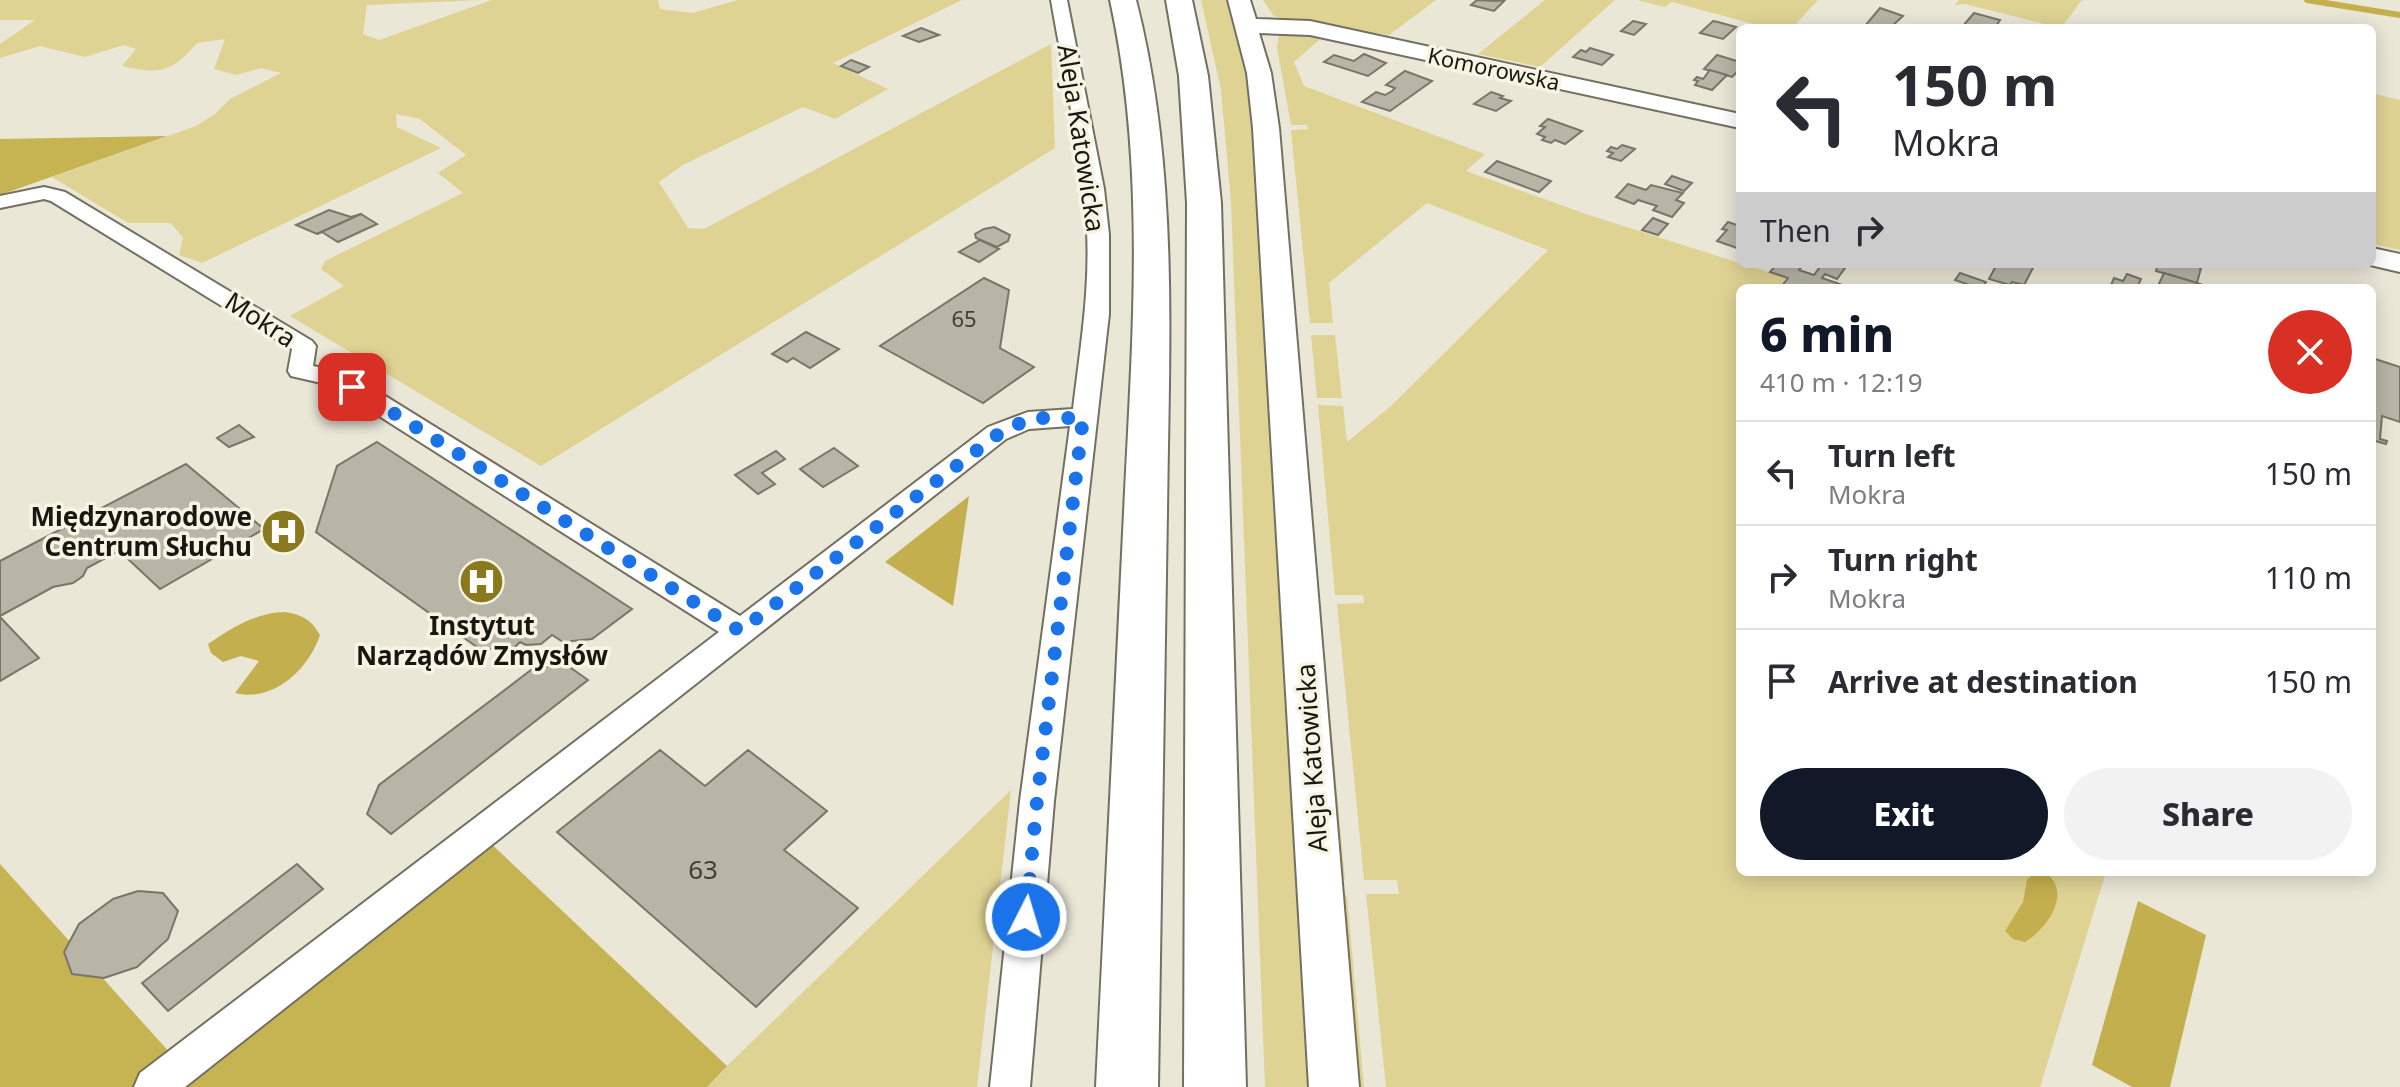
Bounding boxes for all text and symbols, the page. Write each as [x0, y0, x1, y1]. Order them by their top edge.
street label: Komorowska [1425, 39, 1563, 97]
street label: Aleja Katowicka [1049, 42, 1115, 234]
text: 150 m [1892, 46, 2057, 122]
icon: left [1760, 56, 1864, 160]
text: Mokra [1892, 118, 2000, 167]
icon: right [1847, 208, 1891, 252]
text: Then [1760, 210, 1831, 251]
street label: Mokra [218, 283, 304, 355]
text: 6 min [1760, 301, 1894, 366]
house number: 65 [951, 303, 977, 333]
button: close [2268, 310, 2352, 394]
pin [318, 353, 386, 421]
text: 410 m · 12:19 [1760, 364, 1923, 400]
icon: arrive [330, 365, 374, 409]
text: Turn left [1828, 435, 1956, 476]
icon: left [1760, 451, 1804, 495]
text: 150 m [2265, 453, 2352, 494]
text: Mokra [1828, 476, 1906, 512]
place label: Międzynarodowe Centrum Słuchu [30, 498, 252, 564]
hospital icon: Międzynarodowe Centrum Słuchu [259, 507, 307, 555]
text: Turn right [1828, 539, 1978, 580]
icon: right [1760, 555, 1804, 599]
text: 110 m [2265, 557, 2352, 598]
hospital icon: Instytut Narządów Zmysłów [458, 558, 506, 606]
text: Mokra [1828, 580, 1906, 616]
place label: Instytut Narządów Zmysłów [356, 607, 608, 673]
icon: arrive [1760, 659, 1804, 703]
text: Arrive at destination [1828, 661, 2138, 702]
text: 150 m [2265, 661, 2352, 702]
street label: Aleja Katowicka [1286, 662, 1336, 854]
button: Exit [1760, 768, 2048, 860]
button: Share [2064, 768, 2352, 860]
house number: 63 [688, 851, 718, 887]
position arrow [984, 875, 1068, 959]

